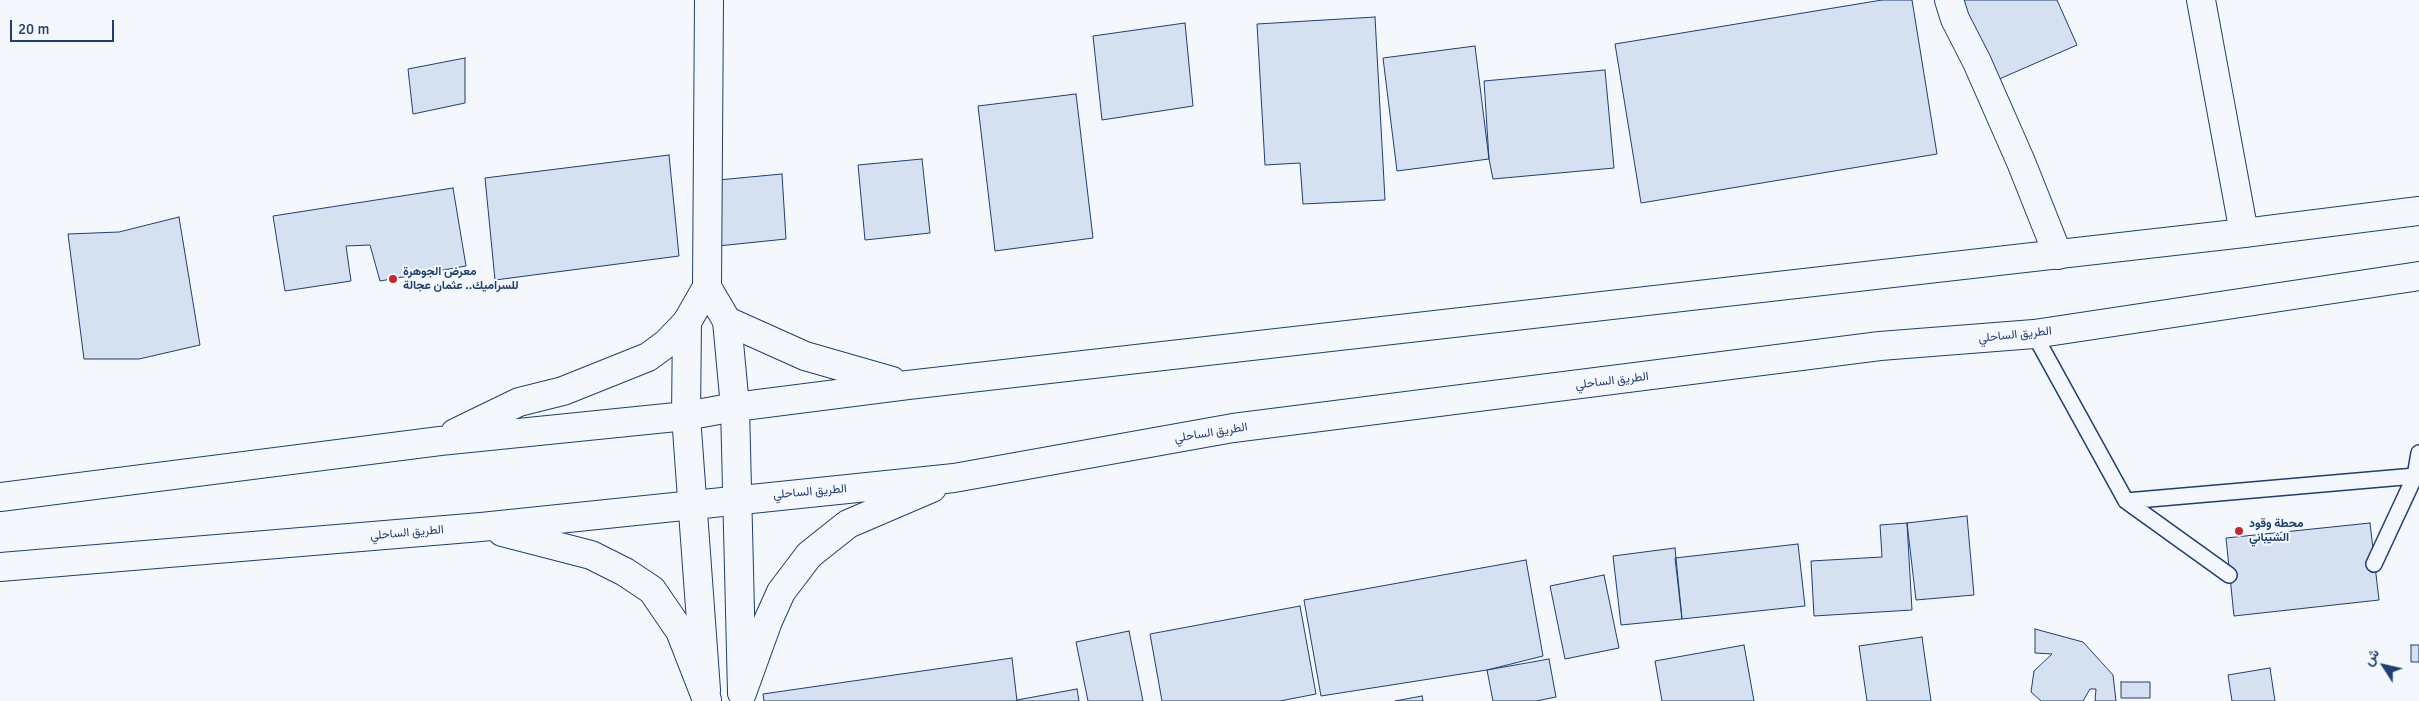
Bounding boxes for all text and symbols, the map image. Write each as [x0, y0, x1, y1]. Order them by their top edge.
scale bar [12, 10, 116, 42]
text: 20 m [18, 20, 49, 38]
place label: معرض الجوهرة للسراميك.. عثمان عجالة [403, 265, 519, 293]
marker: معرض الجوهرة للسراميك.. عثمان عجالة [387, 273, 399, 285]
street label: الطريق الساحلي [1978, 324, 2052, 346]
street label: الطريق الساحلي [1575, 369, 1649, 393]
street label: الطريق الساحلي [1173, 420, 1249, 446]
street label: الطريق الساحلي [773, 482, 847, 502]
place label: محطة وقود الشيباني [2249, 517, 2303, 545]
street label: الطريق الساحلي [370, 523, 444, 543]
marker: محطة وقود الشيباني [2233, 525, 2245, 537]
north arrow [2359, 641, 2409, 691]
text: ش [2360, 645, 2383, 669]

